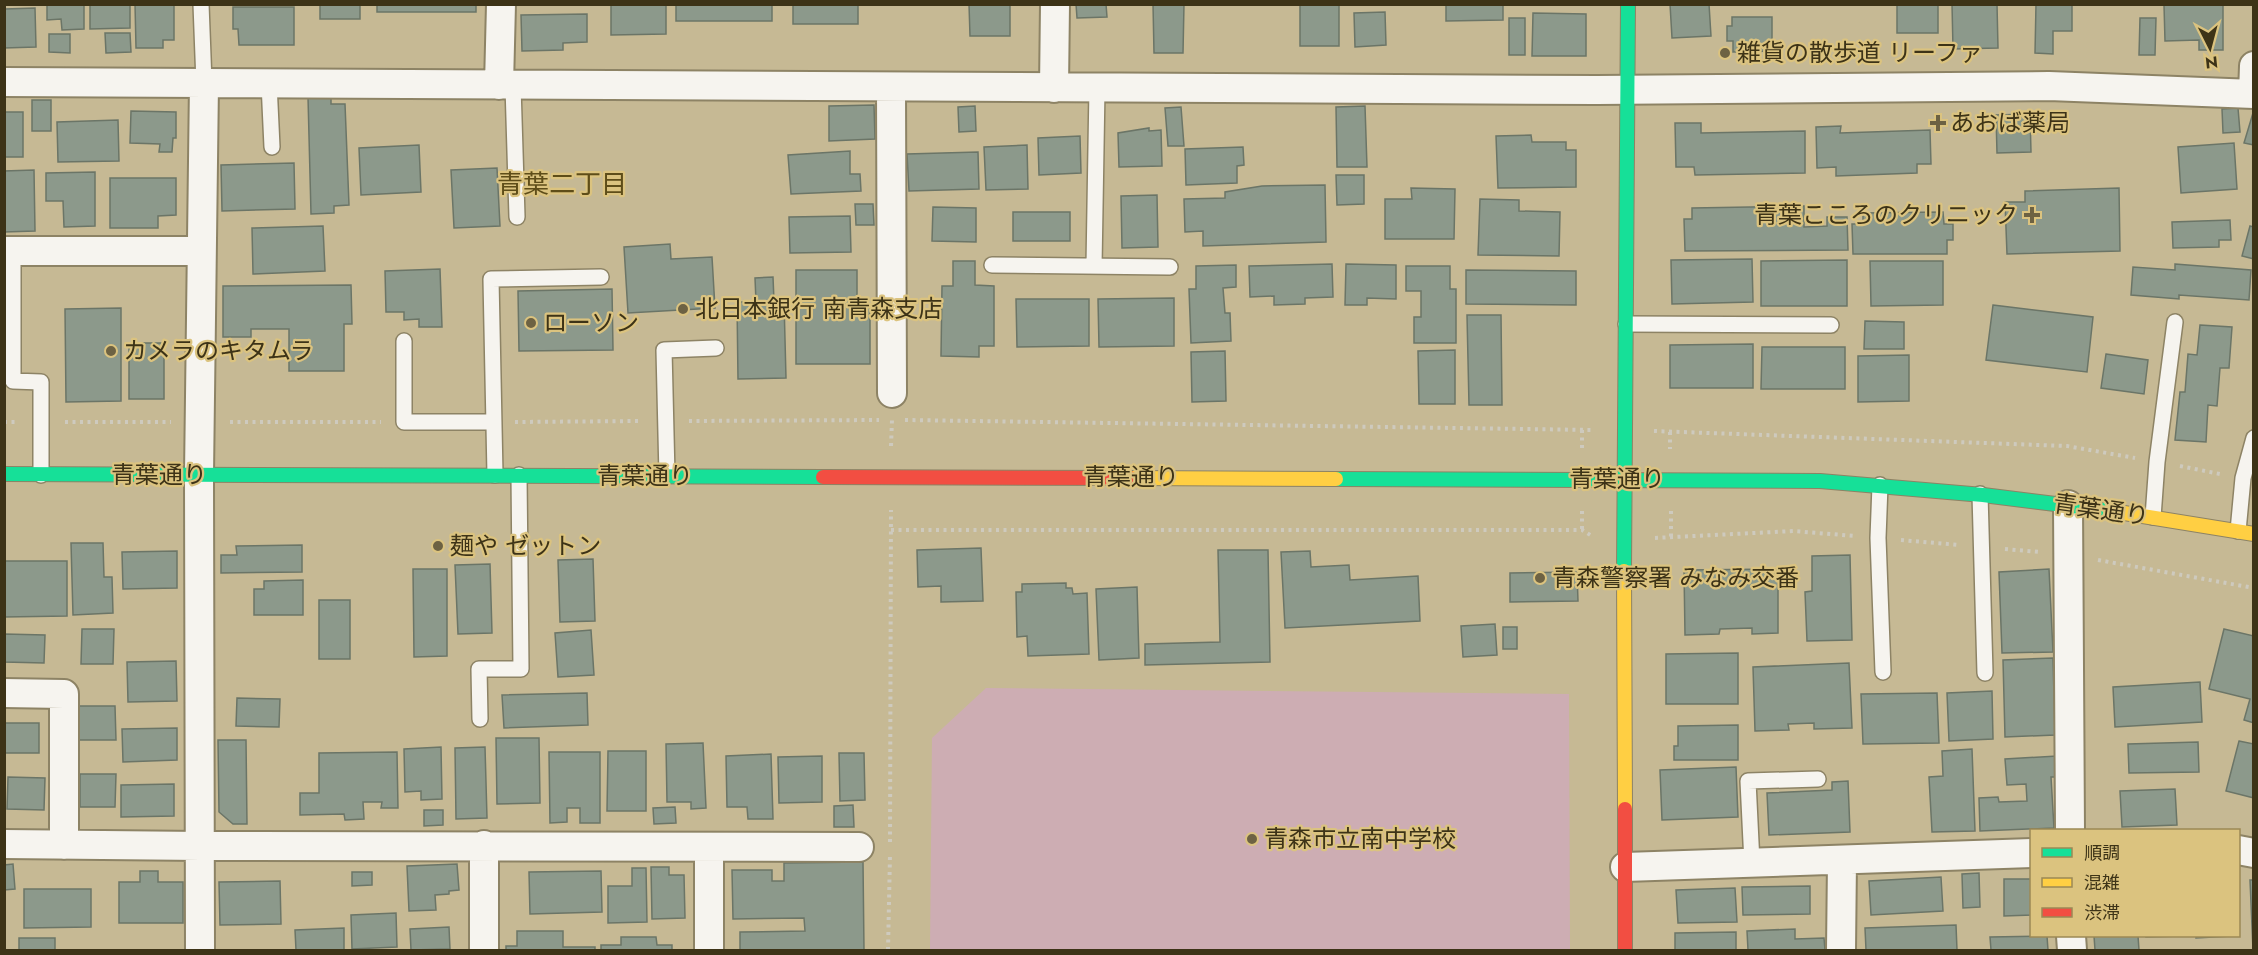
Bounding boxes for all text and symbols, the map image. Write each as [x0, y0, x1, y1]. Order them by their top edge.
north arrow [2180, 18, 2240, 78]
place label: 雑貨の散歩道 リーファ [1737, 35, 1983, 70]
marker: 雑貨の散歩道 リーファ [1718, 46, 1732, 60]
text: N [2204, 50, 2219, 75]
place label: あおば薬局 [1950, 105, 2070, 140]
marker: あおば薬局 [1931, 116, 1945, 130]
district label: 青葉二丁目 [497, 165, 627, 203]
place label: 青葉こころのクリニック [1754, 197, 2018, 232]
marker: 青葉こころのクリニック [2023, 206, 2041, 224]
place label: 北日本銀行 南青森支店 [695, 291, 942, 326]
marker: 北日本銀行 南青森支店 [676, 302, 690, 316]
place label: ローソン [543, 305, 639, 340]
marker: ローソン [524, 316, 538, 330]
place label: カメラのキタムラ [123, 333, 314, 368]
marker: カメラのキタムラ [104, 344, 118, 358]
street label: 青葉通り [111, 457, 207, 492]
street label: 青葉通り [597, 458, 693, 493]
street label: 青葉通り [1083, 459, 1179, 494]
street label: 青葉通り [1569, 461, 1665, 496]
street label: 青葉通り [2051, 485, 2151, 534]
place label: 麺や ゼットン [450, 528, 601, 563]
marker: 麺や ゼットン [431, 539, 445, 553]
place label: 青森警察署 みなみ交番 [1552, 560, 1799, 595]
marker: 青森警察署 みなみ交番 [1533, 571, 1547, 585]
place label: 青森市立南中学校 [1264, 821, 1456, 856]
legend [2030, 829, 2240, 937]
marker: 青森市立南中学校 [1245, 832, 1259, 846]
text: 順調 [2084, 840, 2120, 866]
text: 混雑 [2084, 870, 2120, 896]
text: 渋滞 [2084, 900, 2120, 926]

